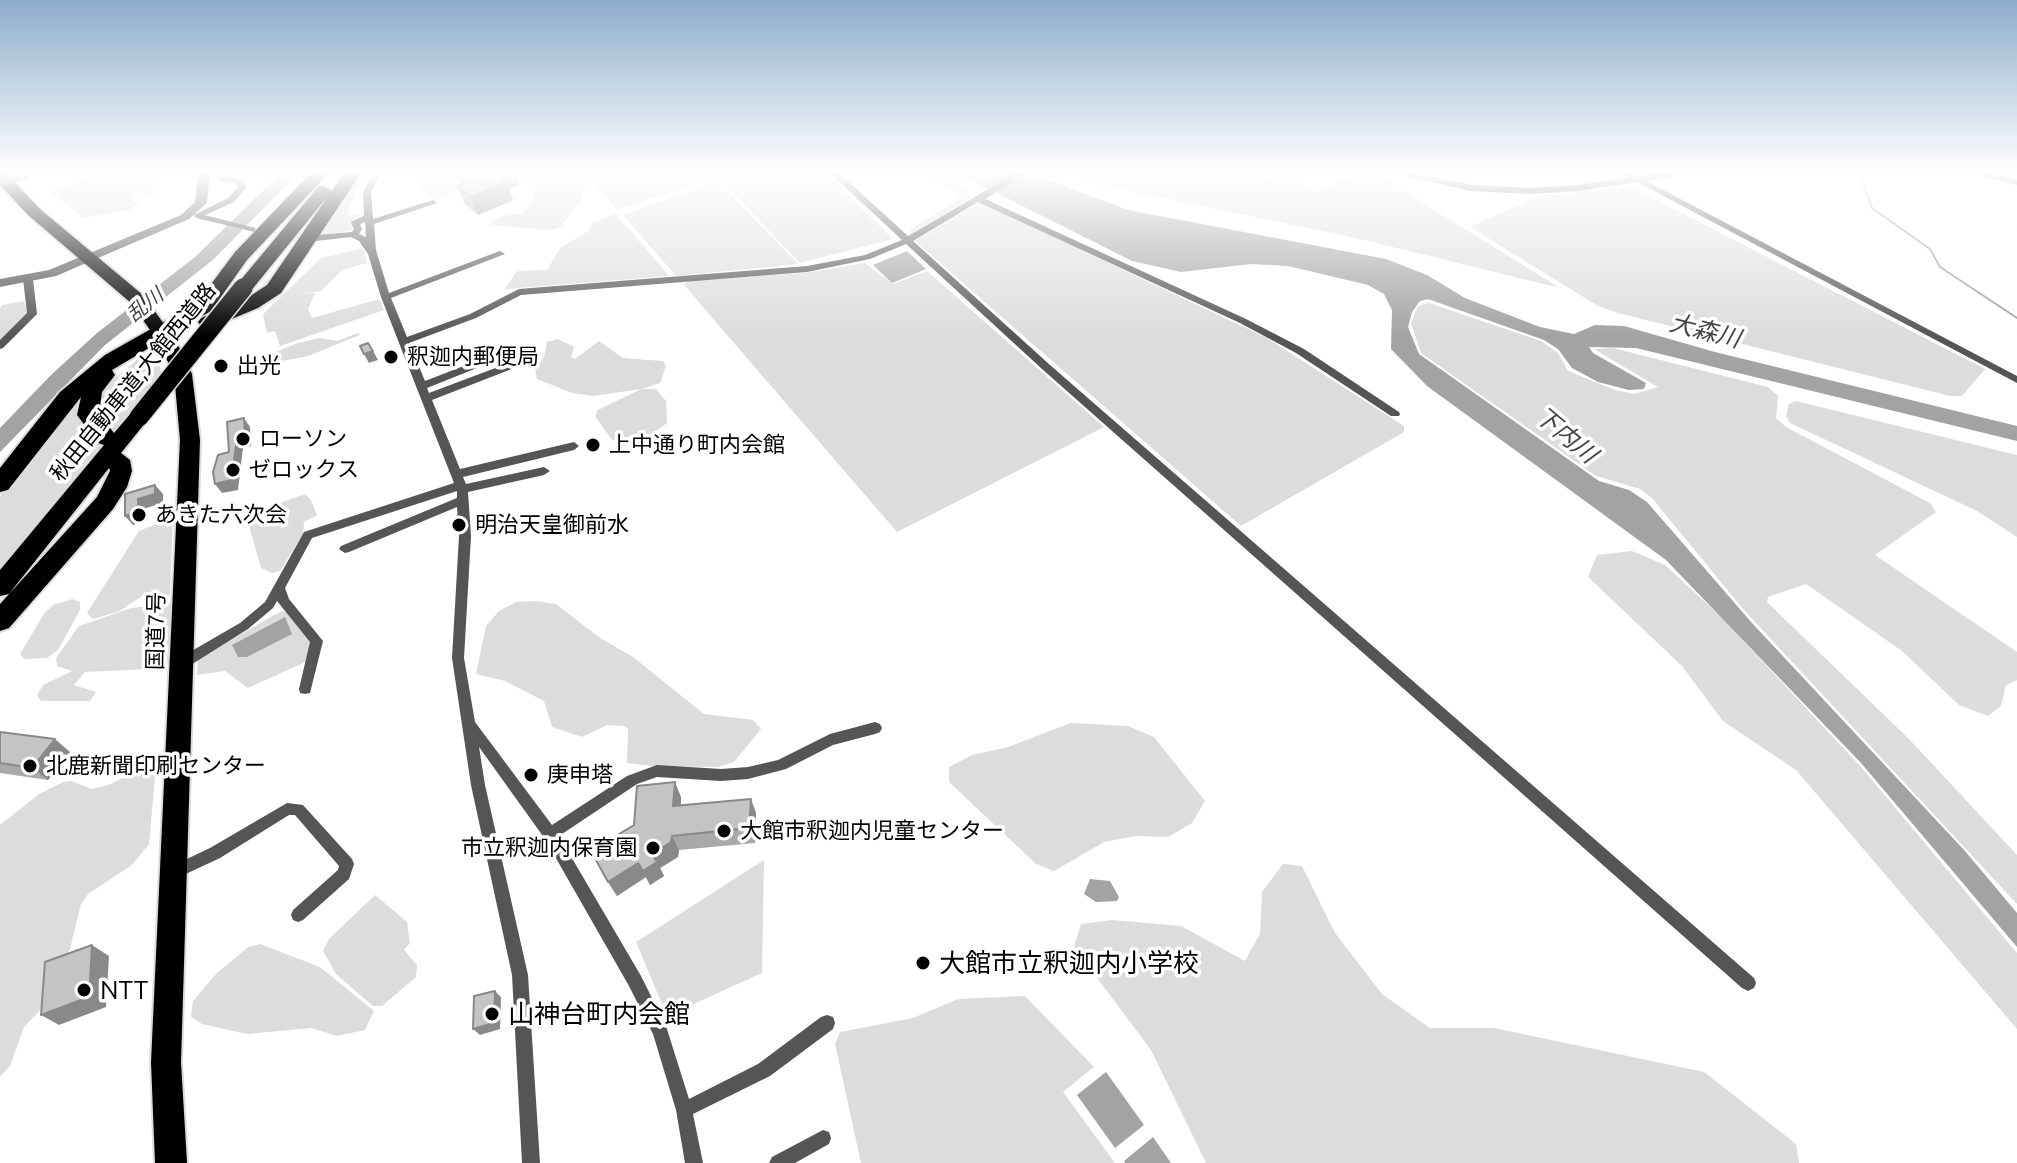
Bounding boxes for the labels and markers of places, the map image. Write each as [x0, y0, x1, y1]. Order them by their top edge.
place label: 釈迦内郵便局 [407, 344, 539, 370]
marker: 釈迦内郵便局 [382, 348, 400, 366]
place label: 出光 [237, 353, 281, 379]
marker: 出光 [212, 357, 230, 375]
place label: ローソン [259, 426, 347, 452]
marker: ローソン [234, 430, 252, 448]
place label: 上中通り町内会館 [609, 432, 785, 458]
marker: 上中通り町内会館 [584, 436, 602, 454]
place label: ゼロックス [249, 457, 359, 483]
marker: ゼロックス [224, 461, 242, 479]
place label: あきた六次会 [155, 502, 287, 528]
marker: あきた六次会 [130, 506, 148, 524]
place label: 明治天皇御前水 [475, 512, 629, 538]
marker: 明治天皇御前水 [450, 516, 468, 534]
place label: 北鹿新聞印刷センター [46, 753, 266, 779]
marker: 北鹿新聞印刷センター [21, 757, 39, 775]
place label: 庚申塔 [547, 762, 613, 788]
marker: 庚申塔 [522, 766, 540, 784]
place label: 大館市釈迦内児童センター [740, 818, 1004, 844]
marker: 大館市釈迦内児童センター [715, 822, 733, 840]
place label: 市立釈迦内保育園 [461, 835, 637, 861]
marker: 市立釈迦内保育園 [644, 839, 662, 857]
place label: 大館市立釈迦内小学校 [939, 947, 1199, 979]
marker: 大館市立釈迦内小学校 [914, 954, 932, 972]
place label: NTT [100, 974, 148, 1006]
marker: NTT [75, 981, 93, 999]
place label: 山神台町内会館 [508, 998, 690, 1030]
marker: 山神台町内会館 [483, 1005, 501, 1023]

